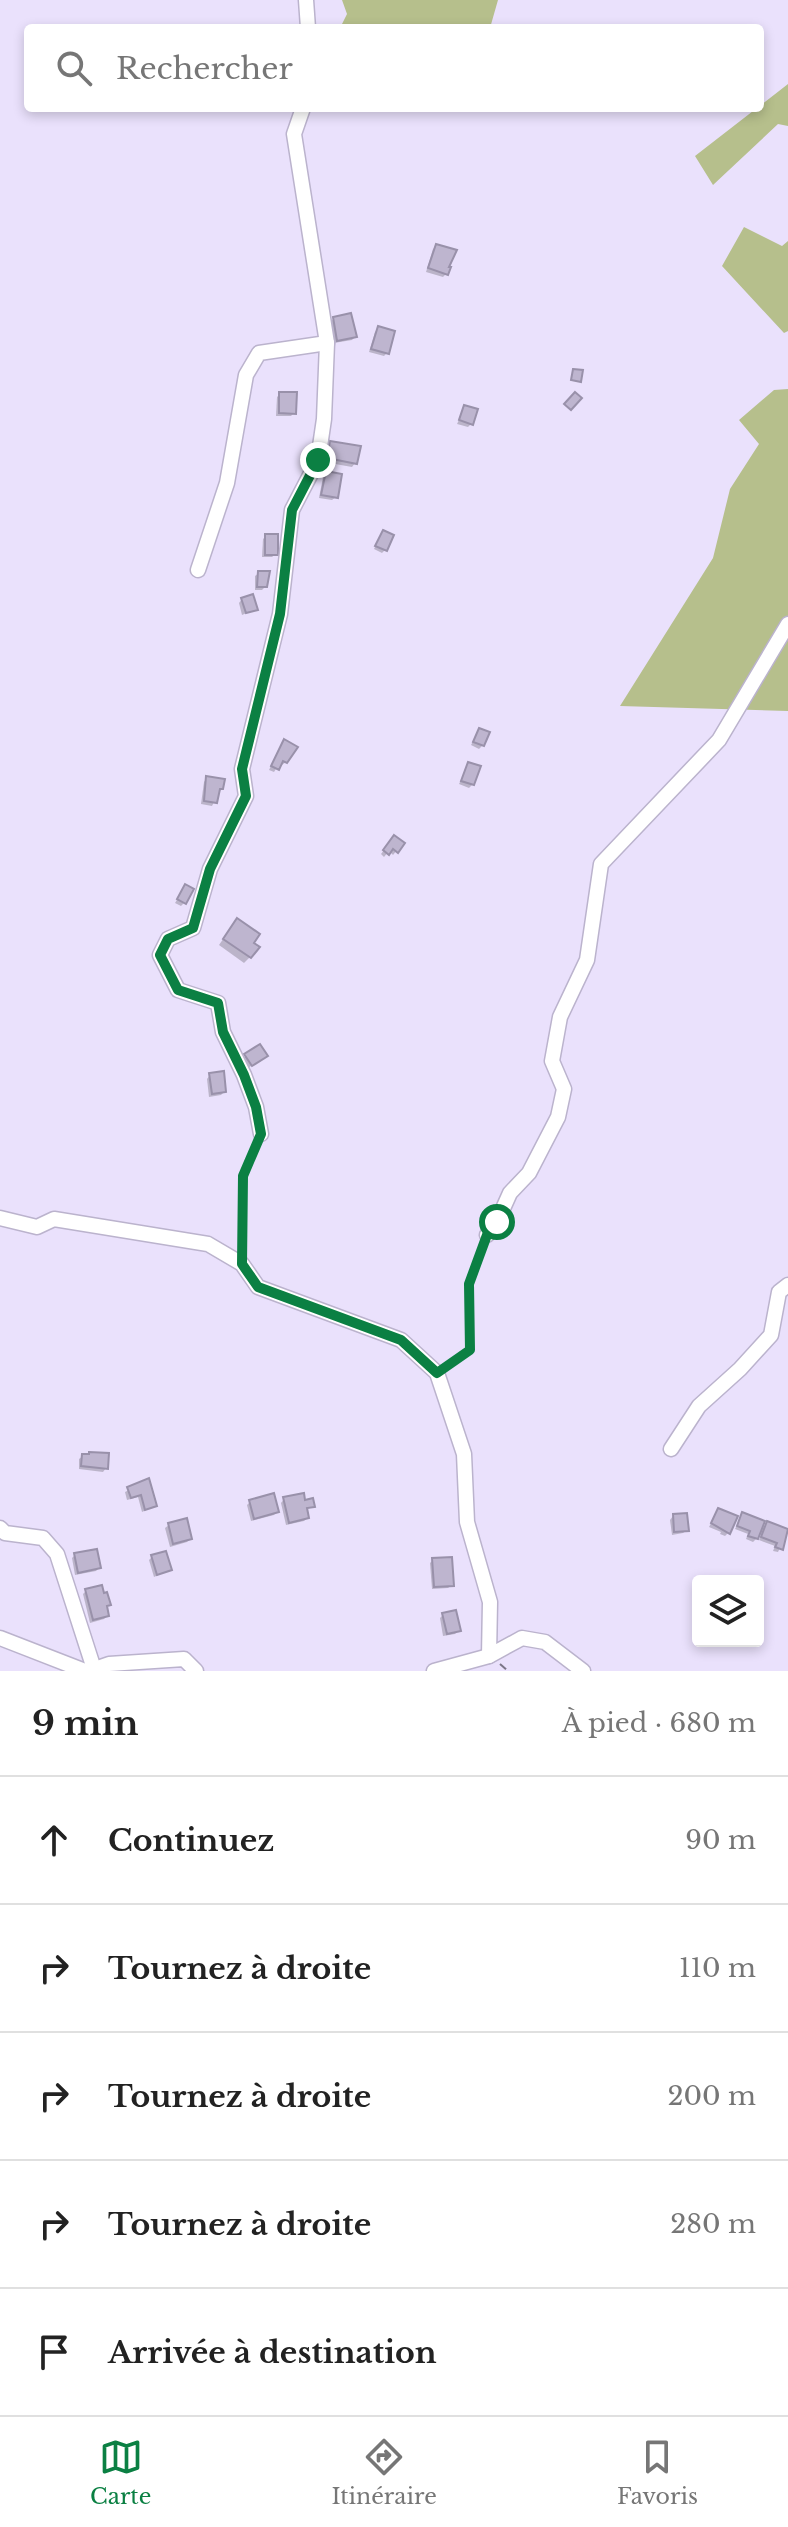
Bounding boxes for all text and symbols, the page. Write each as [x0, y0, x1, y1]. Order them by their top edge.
search box [24, 24, 764, 112]
icon: search [52, 46, 96, 90]
text: Rechercher [116, 50, 293, 87]
route end [300, 442, 336, 478]
route start [479, 1204, 515, 1240]
map controls [692, 1575, 764, 1647]
button: layers [692, 1575, 764, 1647]
text: 9 min [32, 1702, 139, 1744]
text: À pied · 680 m [562, 1707, 756, 1739]
icon: ahead [32, 1818, 76, 1862]
text: Continuez [108, 1822, 274, 1859]
text: 90 m [685, 1824, 756, 1856]
icon: right [32, 1946, 76, 1990]
text: Tournez à droite [108, 1950, 371, 1987]
text: 110 m [679, 1952, 756, 1984]
icon: right [32, 2074, 76, 2118]
text: Tournez à droite [108, 2078, 371, 2115]
text: 200 m [667, 2080, 756, 2112]
icon: right [32, 2202, 76, 2246]
text: Tournez à droite [108, 2206, 371, 2243]
text: 280 m [670, 2208, 756, 2240]
icon: arrive [32, 2330, 76, 2374]
text: Arrivée à destination [108, 2334, 437, 2371]
tab: Carte [90, 2435, 151, 2510]
tab: Itinéraire [331, 2435, 437, 2510]
tab: Favoris [617, 2435, 698, 2510]

